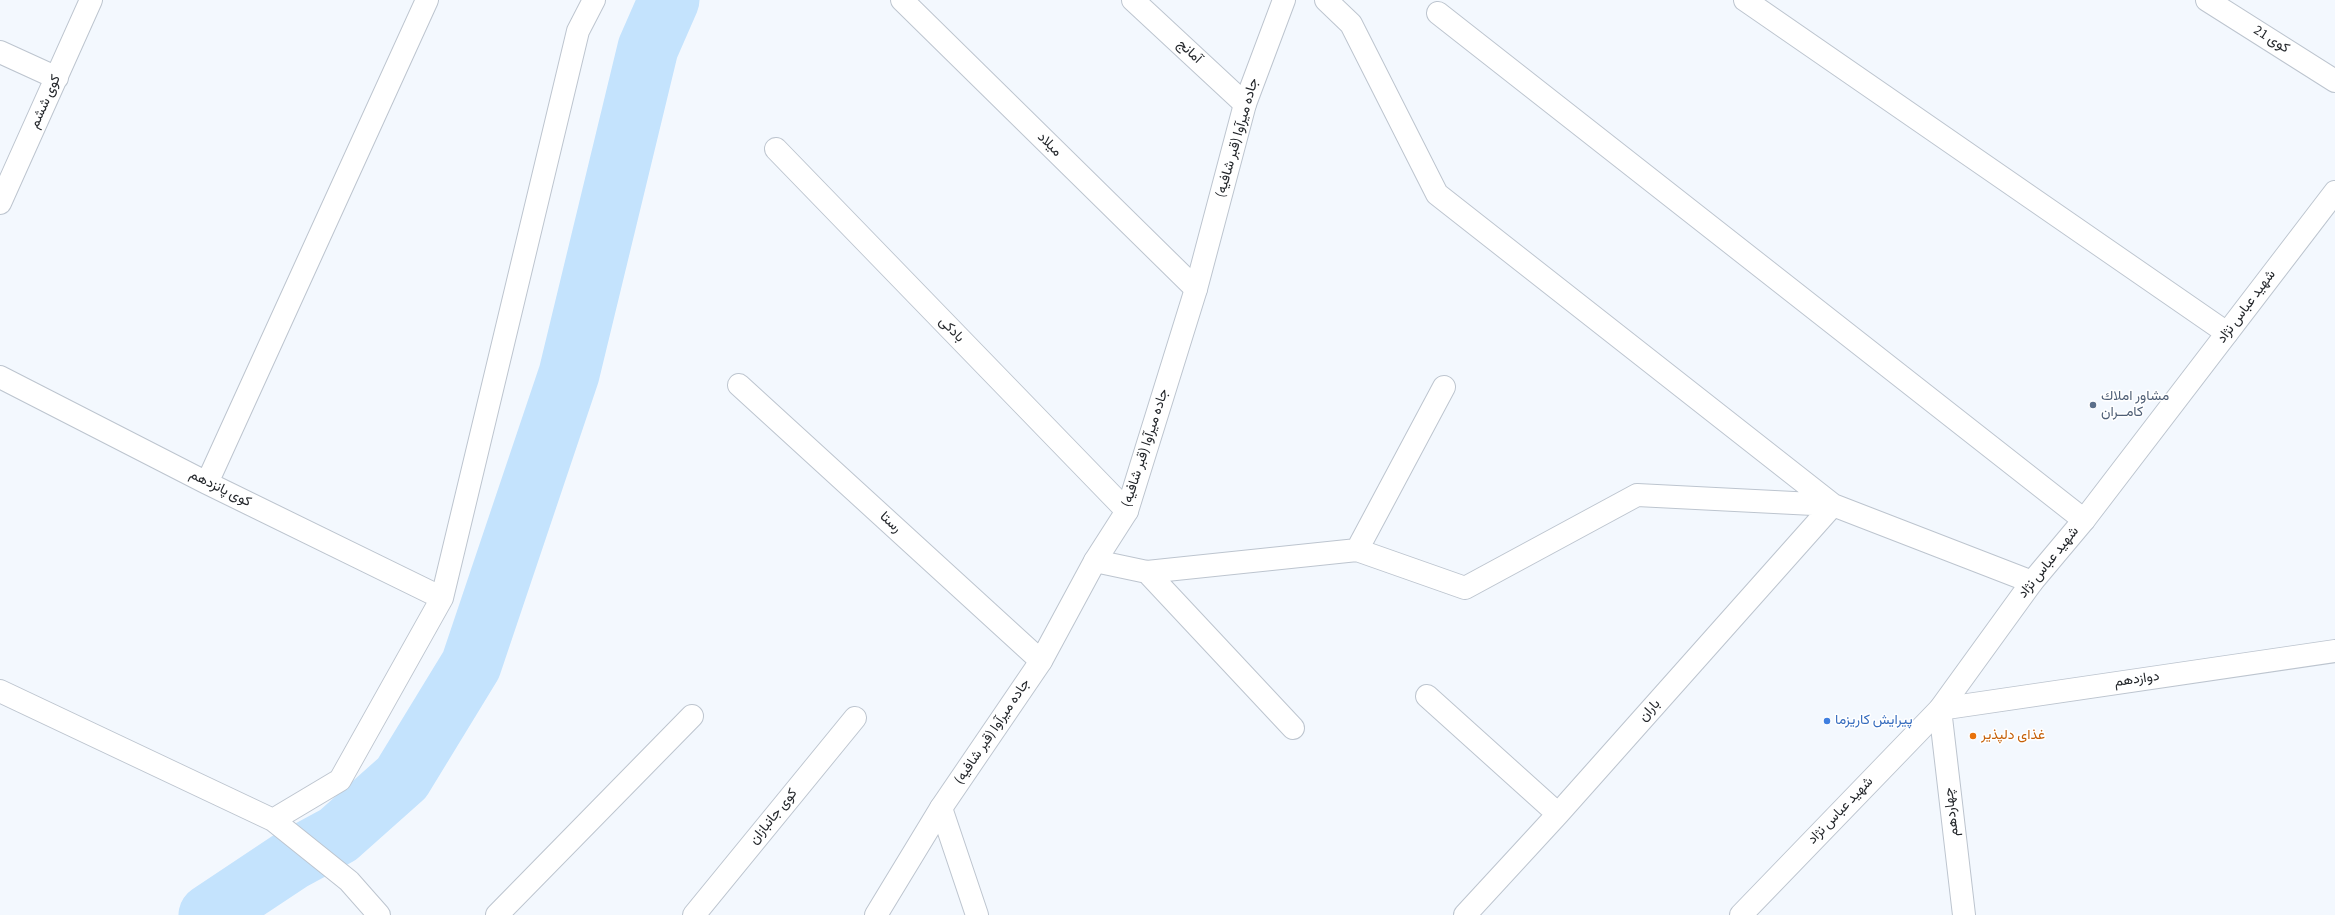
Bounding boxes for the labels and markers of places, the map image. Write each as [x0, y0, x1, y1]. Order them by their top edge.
place label: مشاور املاك كامــران [2101, 389, 2169, 422]
marker: مشاور املاك كامــران [2088, 400, 2098, 410]
place label: پیرایش کاریزما [1835, 713, 1913, 729]
marker: پیرایش کاریزما [1822, 716, 1832, 726]
place label: غذای دلپذیر [1981, 728, 2045, 744]
marker: غذای دلپذیر [1968, 731, 1978, 741]

